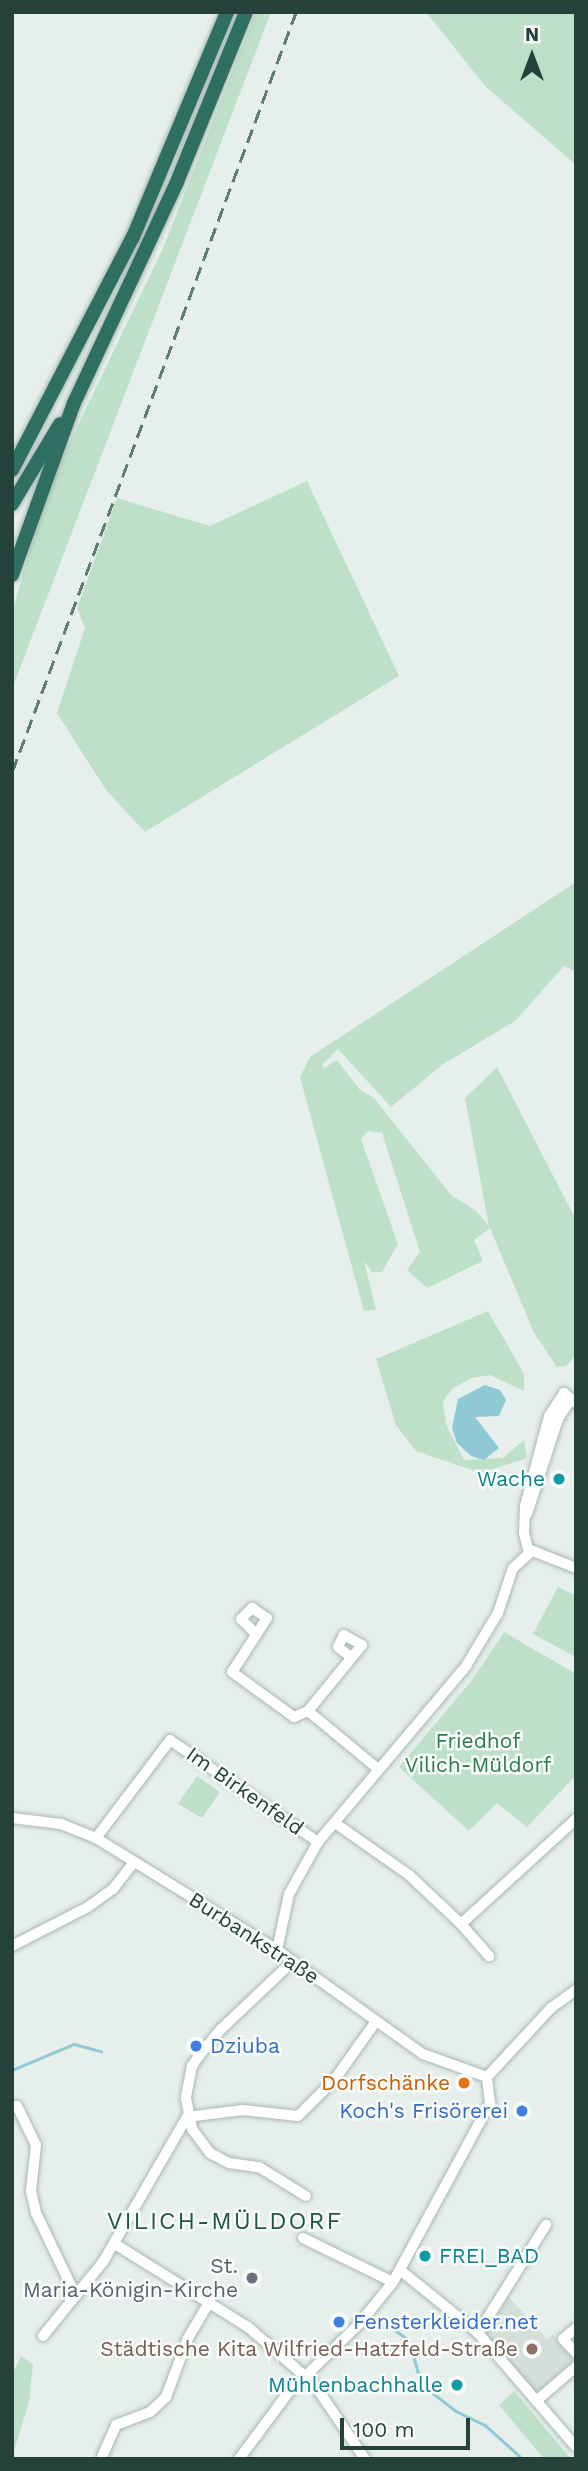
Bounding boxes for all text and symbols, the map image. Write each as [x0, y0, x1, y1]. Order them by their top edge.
north arrow [497, 21, 567, 91]
text: N [525, 23, 539, 46]
place label: Wache [477, 1466, 545, 1492]
marker: Wache [551, 1471, 567, 1487]
park label: Friedhof Vilich-Müldorf [405, 1728, 551, 1778]
street label: Im Birkenfeld [182, 1741, 308, 1841]
street label: Burbankstraße [184, 1887, 324, 1989]
place label: Dziuba [210, 2033, 280, 2059]
marker: Dziuba [188, 2038, 204, 2054]
place label: Dorfschänke [321, 2070, 450, 2096]
marker: Dorfschänke [456, 2075, 472, 2091]
place label: Koch's Frisörerei [339, 2098, 508, 2124]
marker: Koch's Frisörerei [514, 2103, 530, 2119]
district label: VILICH-MÜLDORF [109, 2208, 341, 2236]
place label: FREI_BAD [439, 2243, 539, 2269]
marker: FREI_BAD [417, 2248, 433, 2264]
place label: St. Maria-Königin-Kirche [23, 2253, 238, 2303]
marker: St. Maria-Königin-Kirche [244, 2270, 260, 2286]
place label: Fensterkleider.net [353, 2309, 538, 2335]
marker: Fensterkleider.net [331, 2314, 347, 2330]
place label: Städtische Kita Wilfried-Hatzfeld-Straße [99, 2336, 518, 2362]
marker: Städtische Kita Wilfried-Hatzfeld-Straße [524, 2341, 540, 2357]
place label: Mühlenbachhalle [268, 2372, 443, 2398]
marker: Mühlenbachhalle [449, 2377, 465, 2393]
scale bar [343, 2404, 472, 2448]
text: 100 m [353, 2417, 415, 2442]

